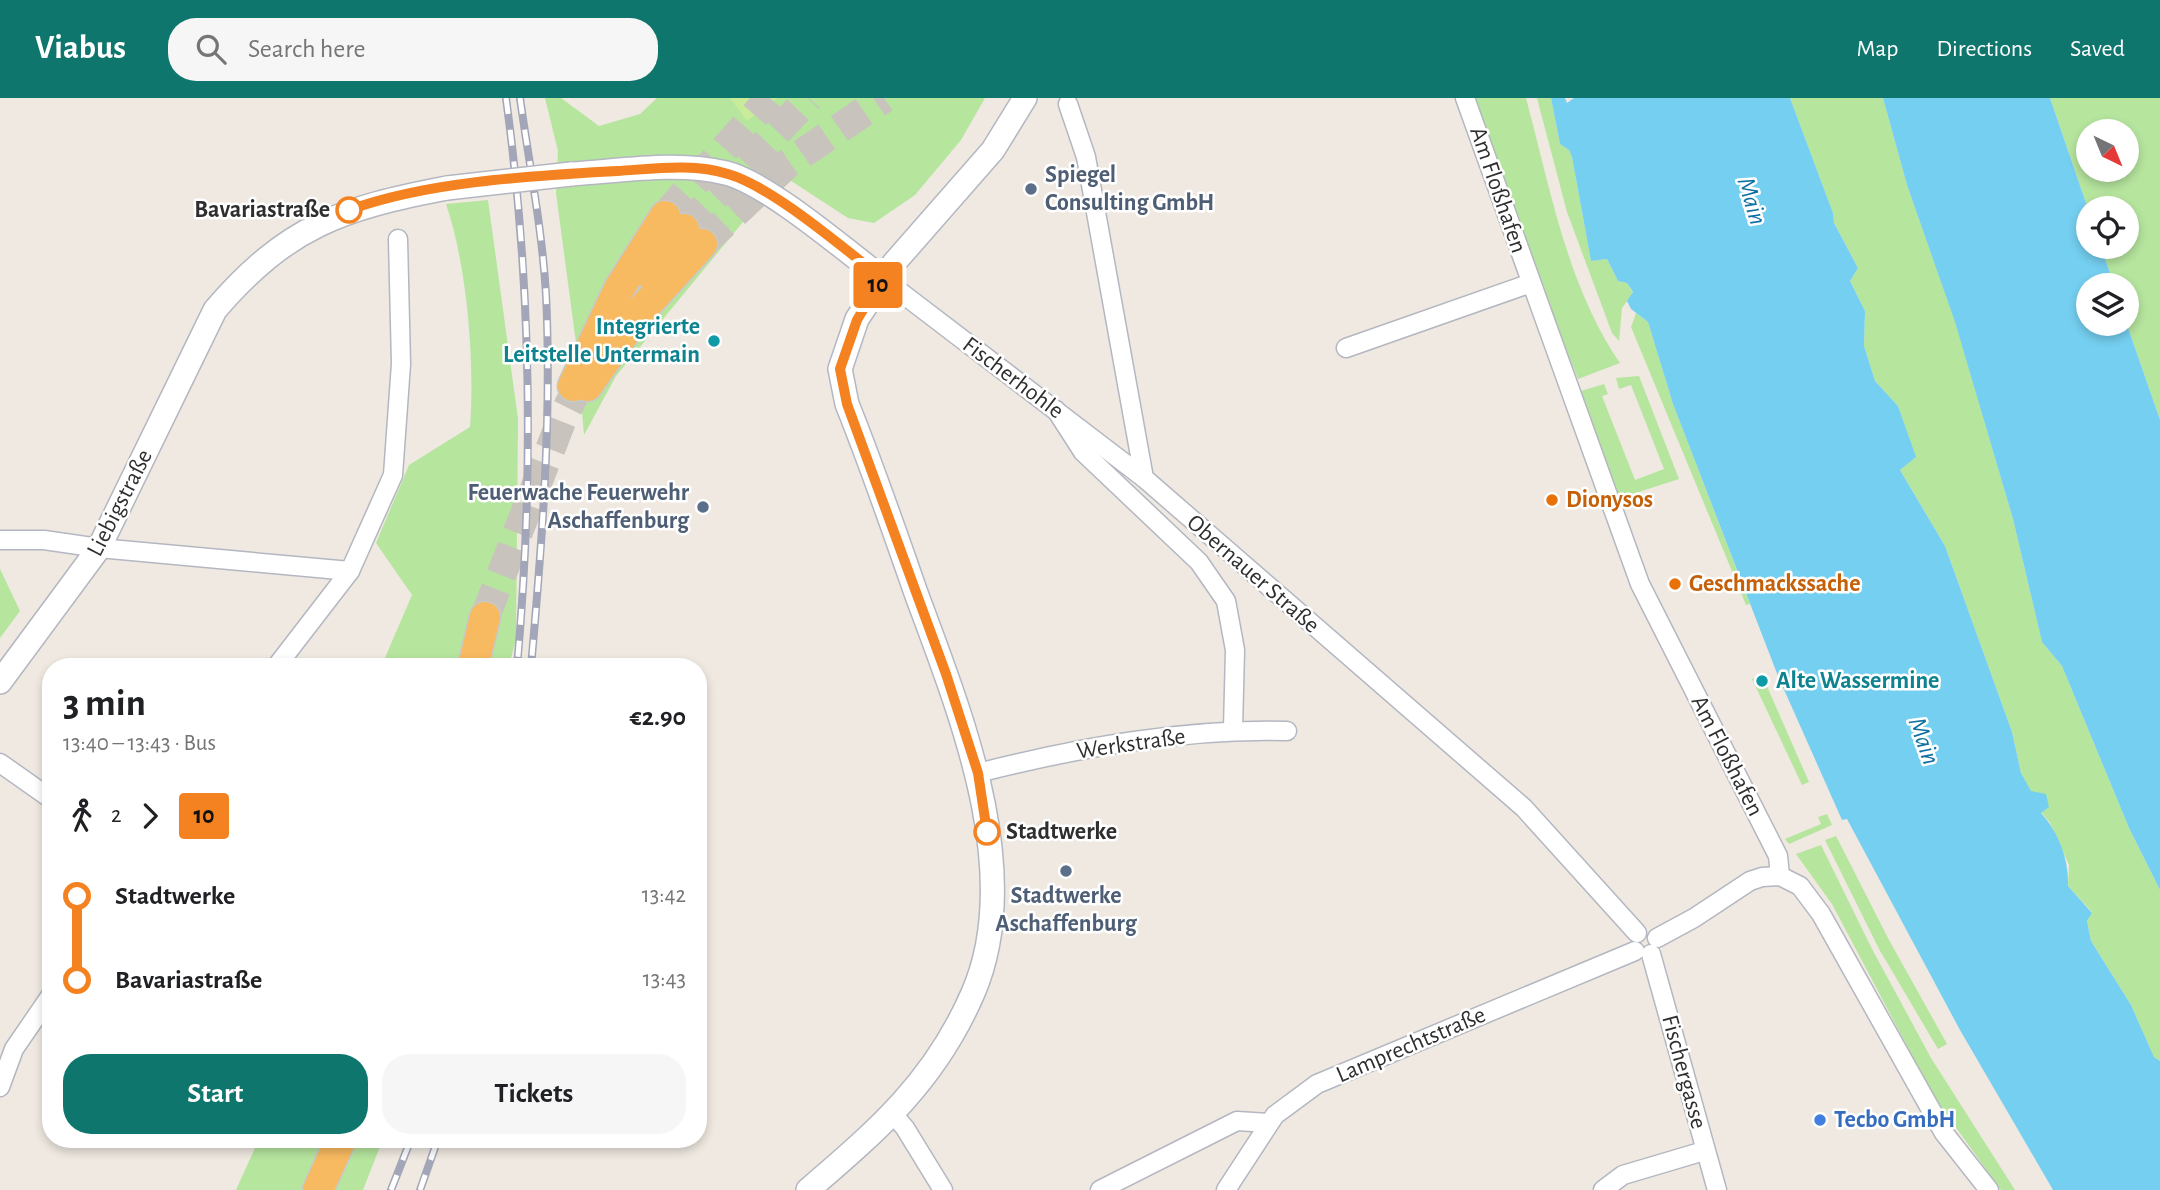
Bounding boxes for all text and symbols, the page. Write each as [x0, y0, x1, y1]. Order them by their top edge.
search box [168, 18, 658, 81]
icon: search [192, 30, 230, 68]
text: Viabus [35, 32, 126, 65]
text: Search here [248, 36, 366, 62]
text: Map [1856, 37, 1898, 61]
text: Directions [1936, 37, 2032, 61]
text: Saved [2070, 37, 2125, 61]
north arrow [2076, 119, 2138, 182]
map controls [2076, 119, 2139, 336]
street label: Am Floßhafen [1465, 124, 1531, 256]
place label: Spiegel Consulting GmbH [1045, 163, 1214, 215]
water label: Main [1733, 174, 1771, 228]
marker: Spiegel Consulting GmbH [1023, 181, 1039, 197]
button: locate [2076, 196, 2139, 259]
marker: Bavariastraße [336, 197, 362, 223]
place label: Bavariastraße [194, 198, 330, 222]
line badge: 10 [846, 262, 910, 308]
text: 10 [867, 273, 889, 297]
button: layers [2076, 273, 2139, 336]
place label: Integrierte Leitstelle Untermain [503, 315, 700, 367]
street label: Fischerhohle [958, 332, 1068, 424]
marker: Integrierte Leitstelle Untermain [706, 333, 722, 349]
street label: Liebigstraße [83, 446, 157, 560]
place label: Feuerwache Feuerwehr Aschaffenburg [467, 481, 690, 533]
place label: Dionysos [1566, 488, 1653, 512]
marker: Dionysos [1544, 492, 1560, 508]
marker: Feuerwache Feuerwehr Aschaffenburg [695, 499, 711, 515]
street label: Obernauer Straße [1182, 510, 1324, 638]
place label: Geschmackssache [1689, 572, 1860, 596]
marker: Geschmackssache [1667, 576, 1683, 592]
place label: Alte Wassermine [1776, 669, 1939, 693]
marker: Alte Wassermine [1754, 673, 1770, 689]
text: 3 min [63, 685, 146, 723]
street label: Am Floßhafen [1686, 692, 1768, 820]
text: €2.90 [630, 704, 686, 730]
water label: Main [1904, 714, 1944, 768]
street label: Werkstraße [1075, 724, 1187, 764]
text: 13:40 – 13:43 · Bus [63, 732, 216, 755]
icon: walk [63, 797, 101, 835]
icon: forward [131, 797, 169, 835]
text: 2 [111, 804, 121, 827]
text: 10 [193, 804, 215, 828]
marker: Stadtwerke [974, 819, 1000, 845]
place label: Stadtwerke [1006, 820, 1117, 844]
marker: Stadtwerke Aschaffenburg [1058, 863, 1074, 879]
text: Stadtwerke [115, 883, 235, 909]
text: 13:42 [642, 884, 686, 907]
place label: Stadtwerke Aschaffenburg [995, 884, 1138, 936]
text: Bavariastraße [115, 967, 262, 993]
text: 13:43 [643, 968, 686, 991]
street label: Lamprechtstraße [1333, 1003, 1489, 1087]
street label: Fischergasse [1657, 1012, 1711, 1132]
button: Start [63, 1054, 368, 1134]
button: Tickets [382, 1054, 686, 1134]
place label: Tecbo GmbH [1834, 1108, 1955, 1132]
marker: Tecbo GmbH [1812, 1112, 1828, 1128]

